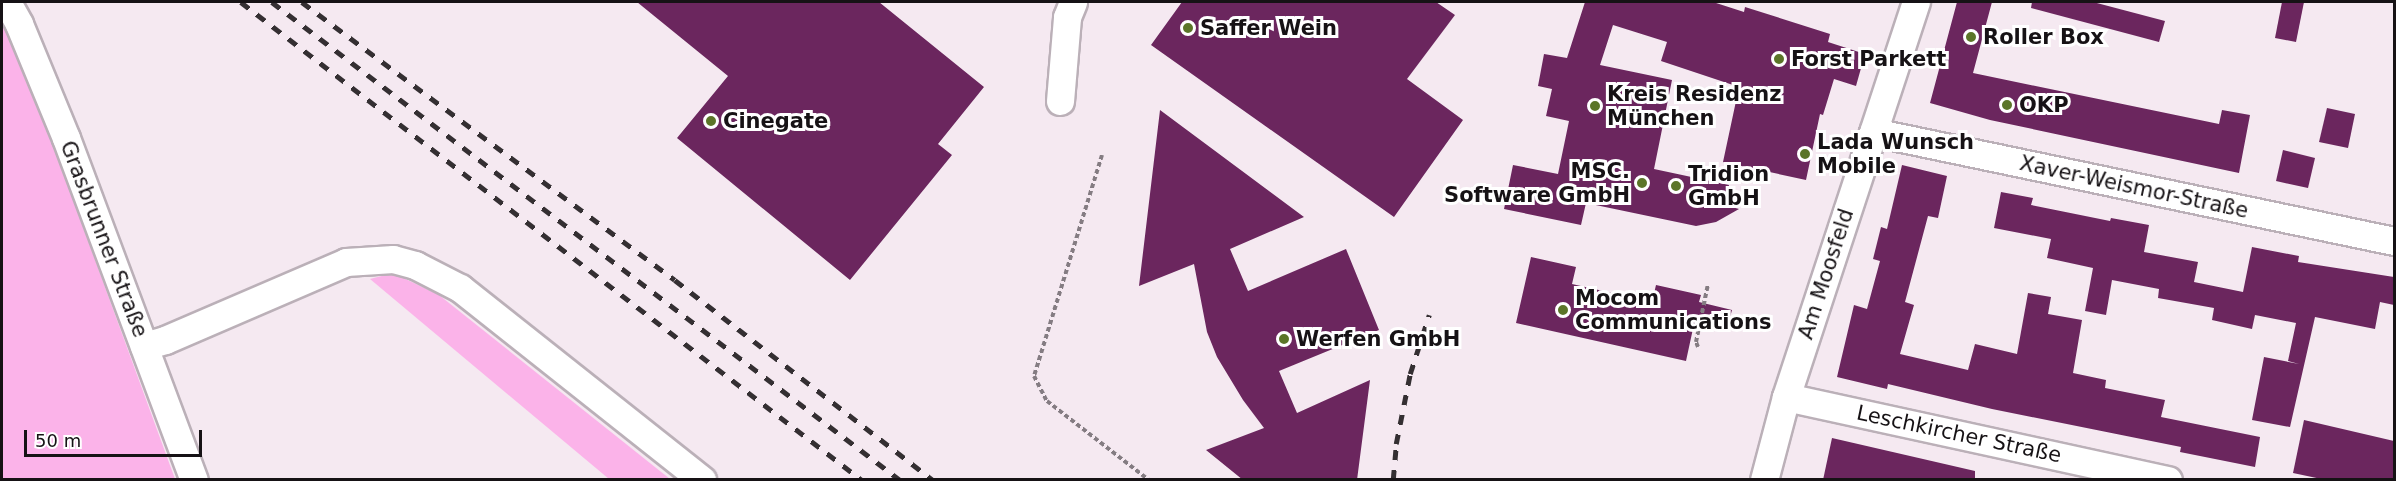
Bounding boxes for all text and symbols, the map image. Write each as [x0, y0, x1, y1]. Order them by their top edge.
place label: Saffer Wein [1200, 15, 1337, 41]
marker: Saffer Wein [1181, 21, 1195, 35]
place label: Roller Box [1983, 24, 2104, 50]
marker: Roller Box [1964, 30, 1978, 44]
place label: Forst Parkett [1791, 46, 1946, 72]
marker: Forst Parkett [1772, 52, 1786, 66]
place label: Kreis Residenz München [1607, 81, 1781, 131]
place label: OKP [2019, 92, 2069, 118]
marker: OKP [2000, 98, 2014, 112]
marker: Kreis Residenz München [1588, 99, 1602, 113]
place label: Cinegate [723, 108, 828, 134]
marker: Cinegate [704, 114, 718, 128]
place label: Lada Wunsch Mobile [1817, 129, 1974, 179]
street label: Grasbrunner Straße [55, 137, 153, 341]
marker: Lada Wunsch Mobile [1798, 147, 1812, 161]
street label: Xaver-Weismor-Straße [2017, 150, 2251, 224]
place label: MSC. Software GmbH [1444, 158, 1630, 208]
place label: Tridion GmbH [1688, 161, 1769, 211]
marker: MSC. Software GmbH [1635, 176, 1649, 190]
marker: Tridion GmbH [1669, 179, 1683, 193]
street label: Am Moosfeld [1793, 206, 1859, 342]
place label: Mocom Communications [1575, 285, 1771, 335]
marker: Mocom Communications [1556, 303, 1570, 317]
place label: Werfen GmbH [1296, 326, 1460, 352]
marker: Werfen GmbH [1277, 332, 1291, 346]
street label: Leschkircher Straße [1854, 400, 2064, 468]
scale bar [27, 418, 206, 456]
text: 50 m [35, 430, 81, 451]

